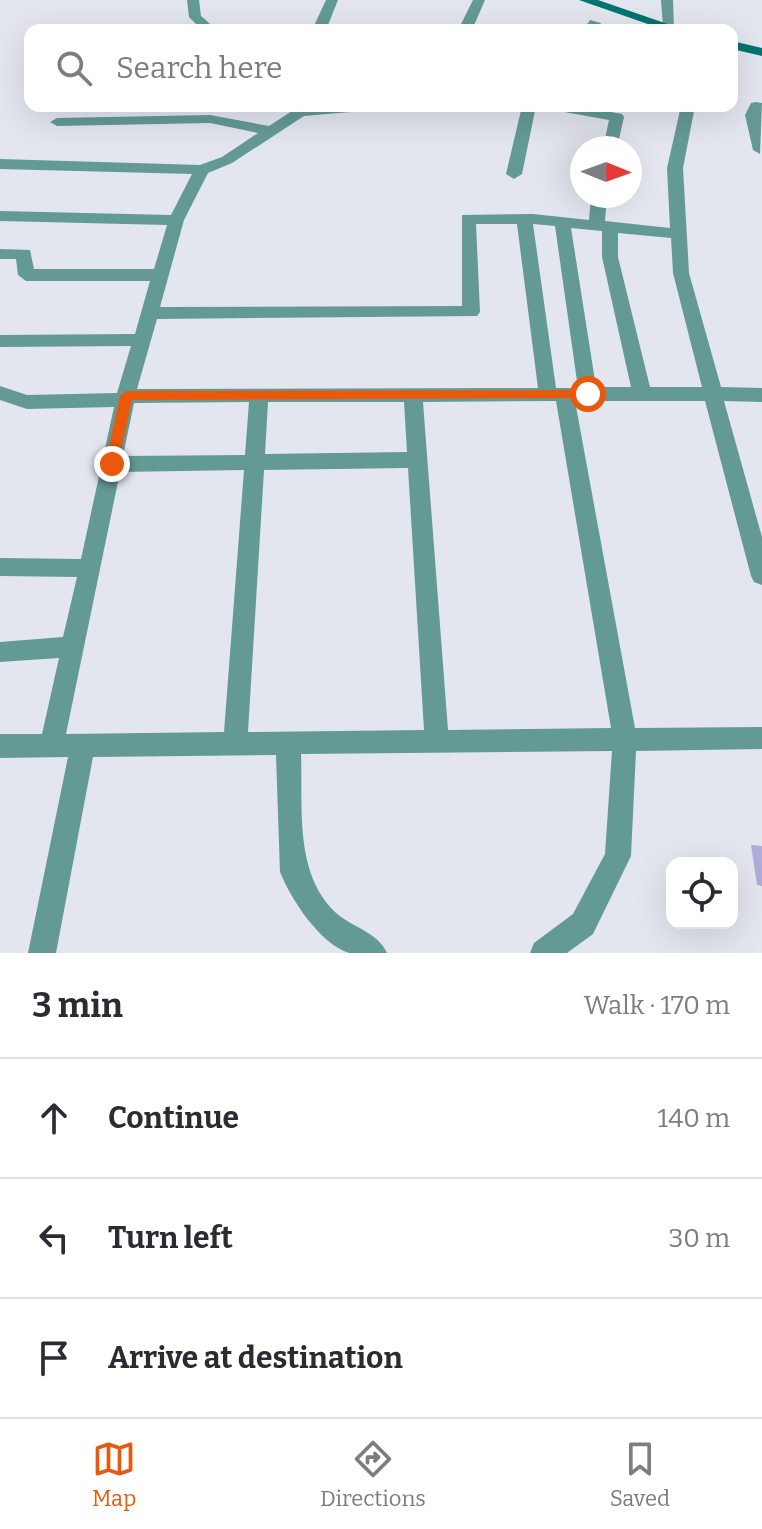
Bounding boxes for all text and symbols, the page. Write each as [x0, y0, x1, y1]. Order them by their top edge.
search box [24, 24, 738, 112]
icon: search [52, 46, 96, 90]
text: Search here [116, 50, 283, 86]
north arrow [570, 136, 642, 208]
route start [570, 376, 606, 412]
route end [94, 446, 130, 482]
map controls [666, 857, 738, 929]
button: locate [666, 857, 738, 929]
text: 3 min [32, 985, 123, 1026]
text: Walk · 170 m [584, 990, 730, 1021]
icon: ahead [32, 1096, 76, 1140]
text: Continue [108, 1100, 239, 1136]
text: 140 m [658, 1103, 730, 1134]
icon: left [32, 1216, 76, 1260]
text: Turn left [108, 1220, 233, 1256]
text: 30 m [669, 1223, 730, 1254]
icon: arrive [32, 1336, 76, 1380]
text: Arrive at destination [108, 1340, 403, 1376]
tab: Map [92, 1437, 136, 1512]
tab: Directions [320, 1437, 426, 1512]
tab: Saved [610, 1437, 670, 1512]

